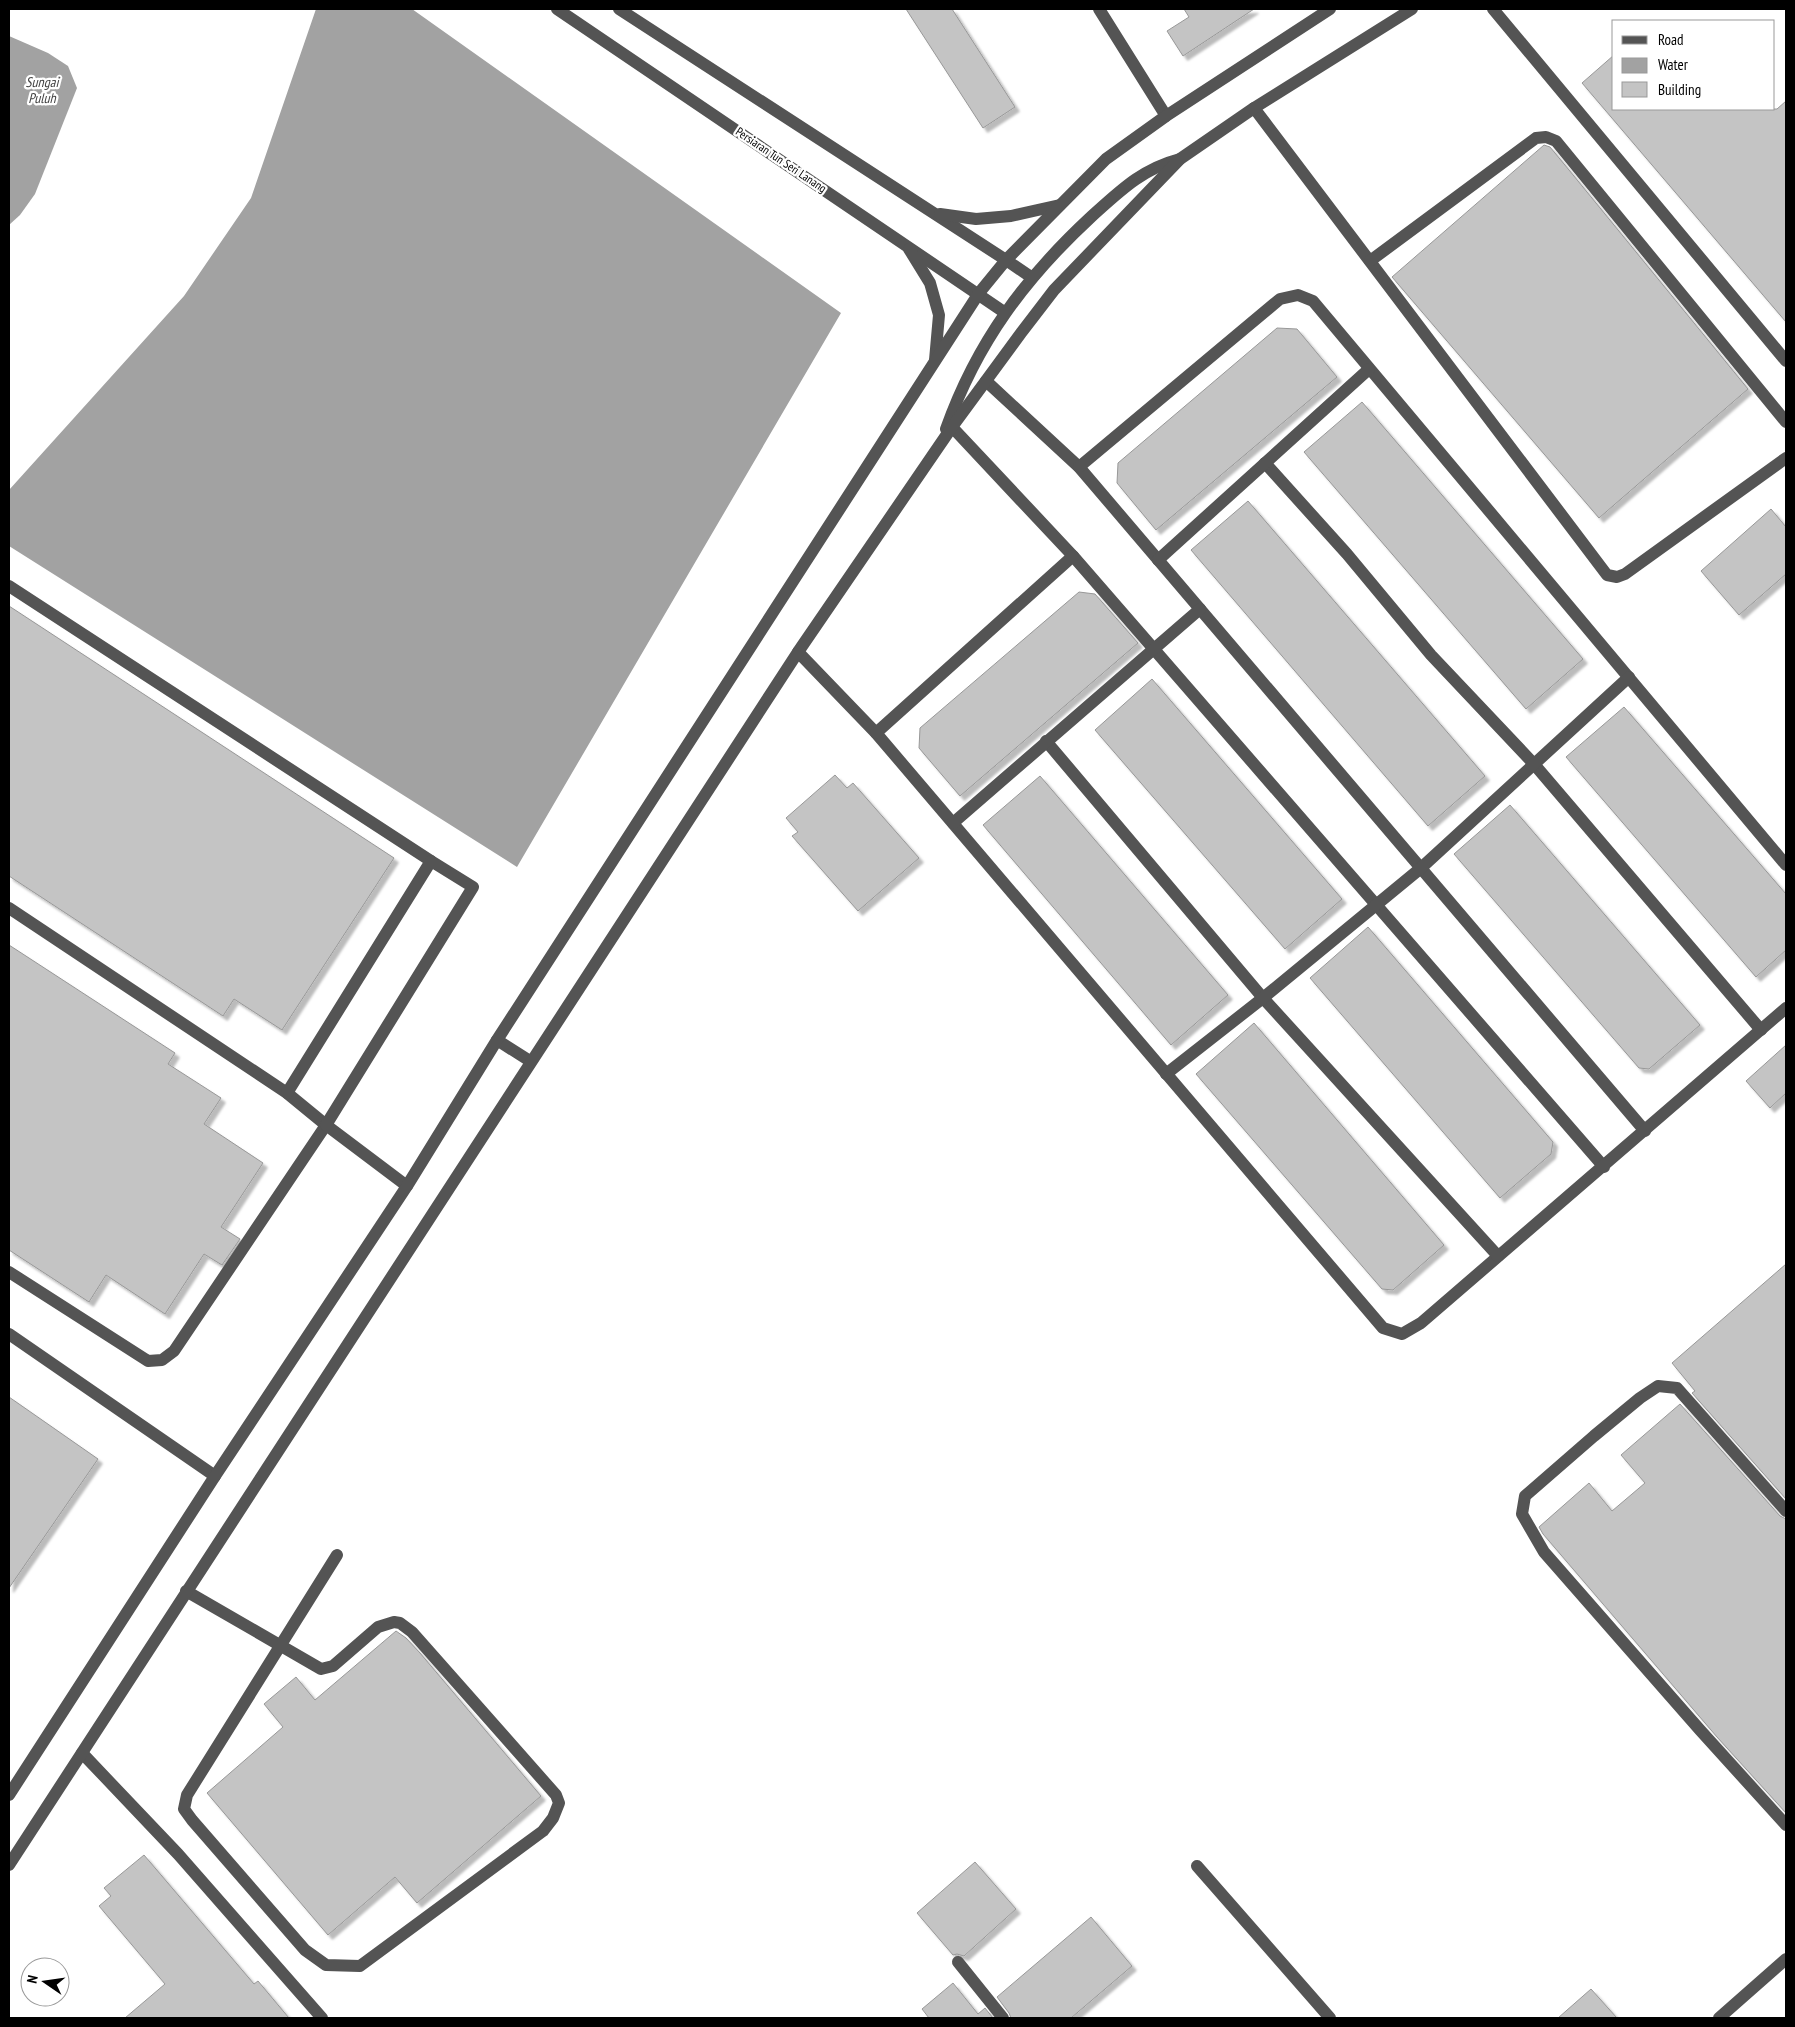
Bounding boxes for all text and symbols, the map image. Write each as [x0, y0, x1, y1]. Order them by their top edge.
legend [1612, 20, 1775, 110]
text: Road [1658, 30, 1684, 49]
text: Water [1658, 55, 1689, 74]
water label: Sungai Puluh [26, 73, 60, 107]
text: Building [1658, 80, 1701, 99]
street label: Persiaran Tun Seri Lanang [733, 124, 830, 196]
north arrow [20, 1957, 70, 2007]
text: N [23, 1973, 42, 1985]

